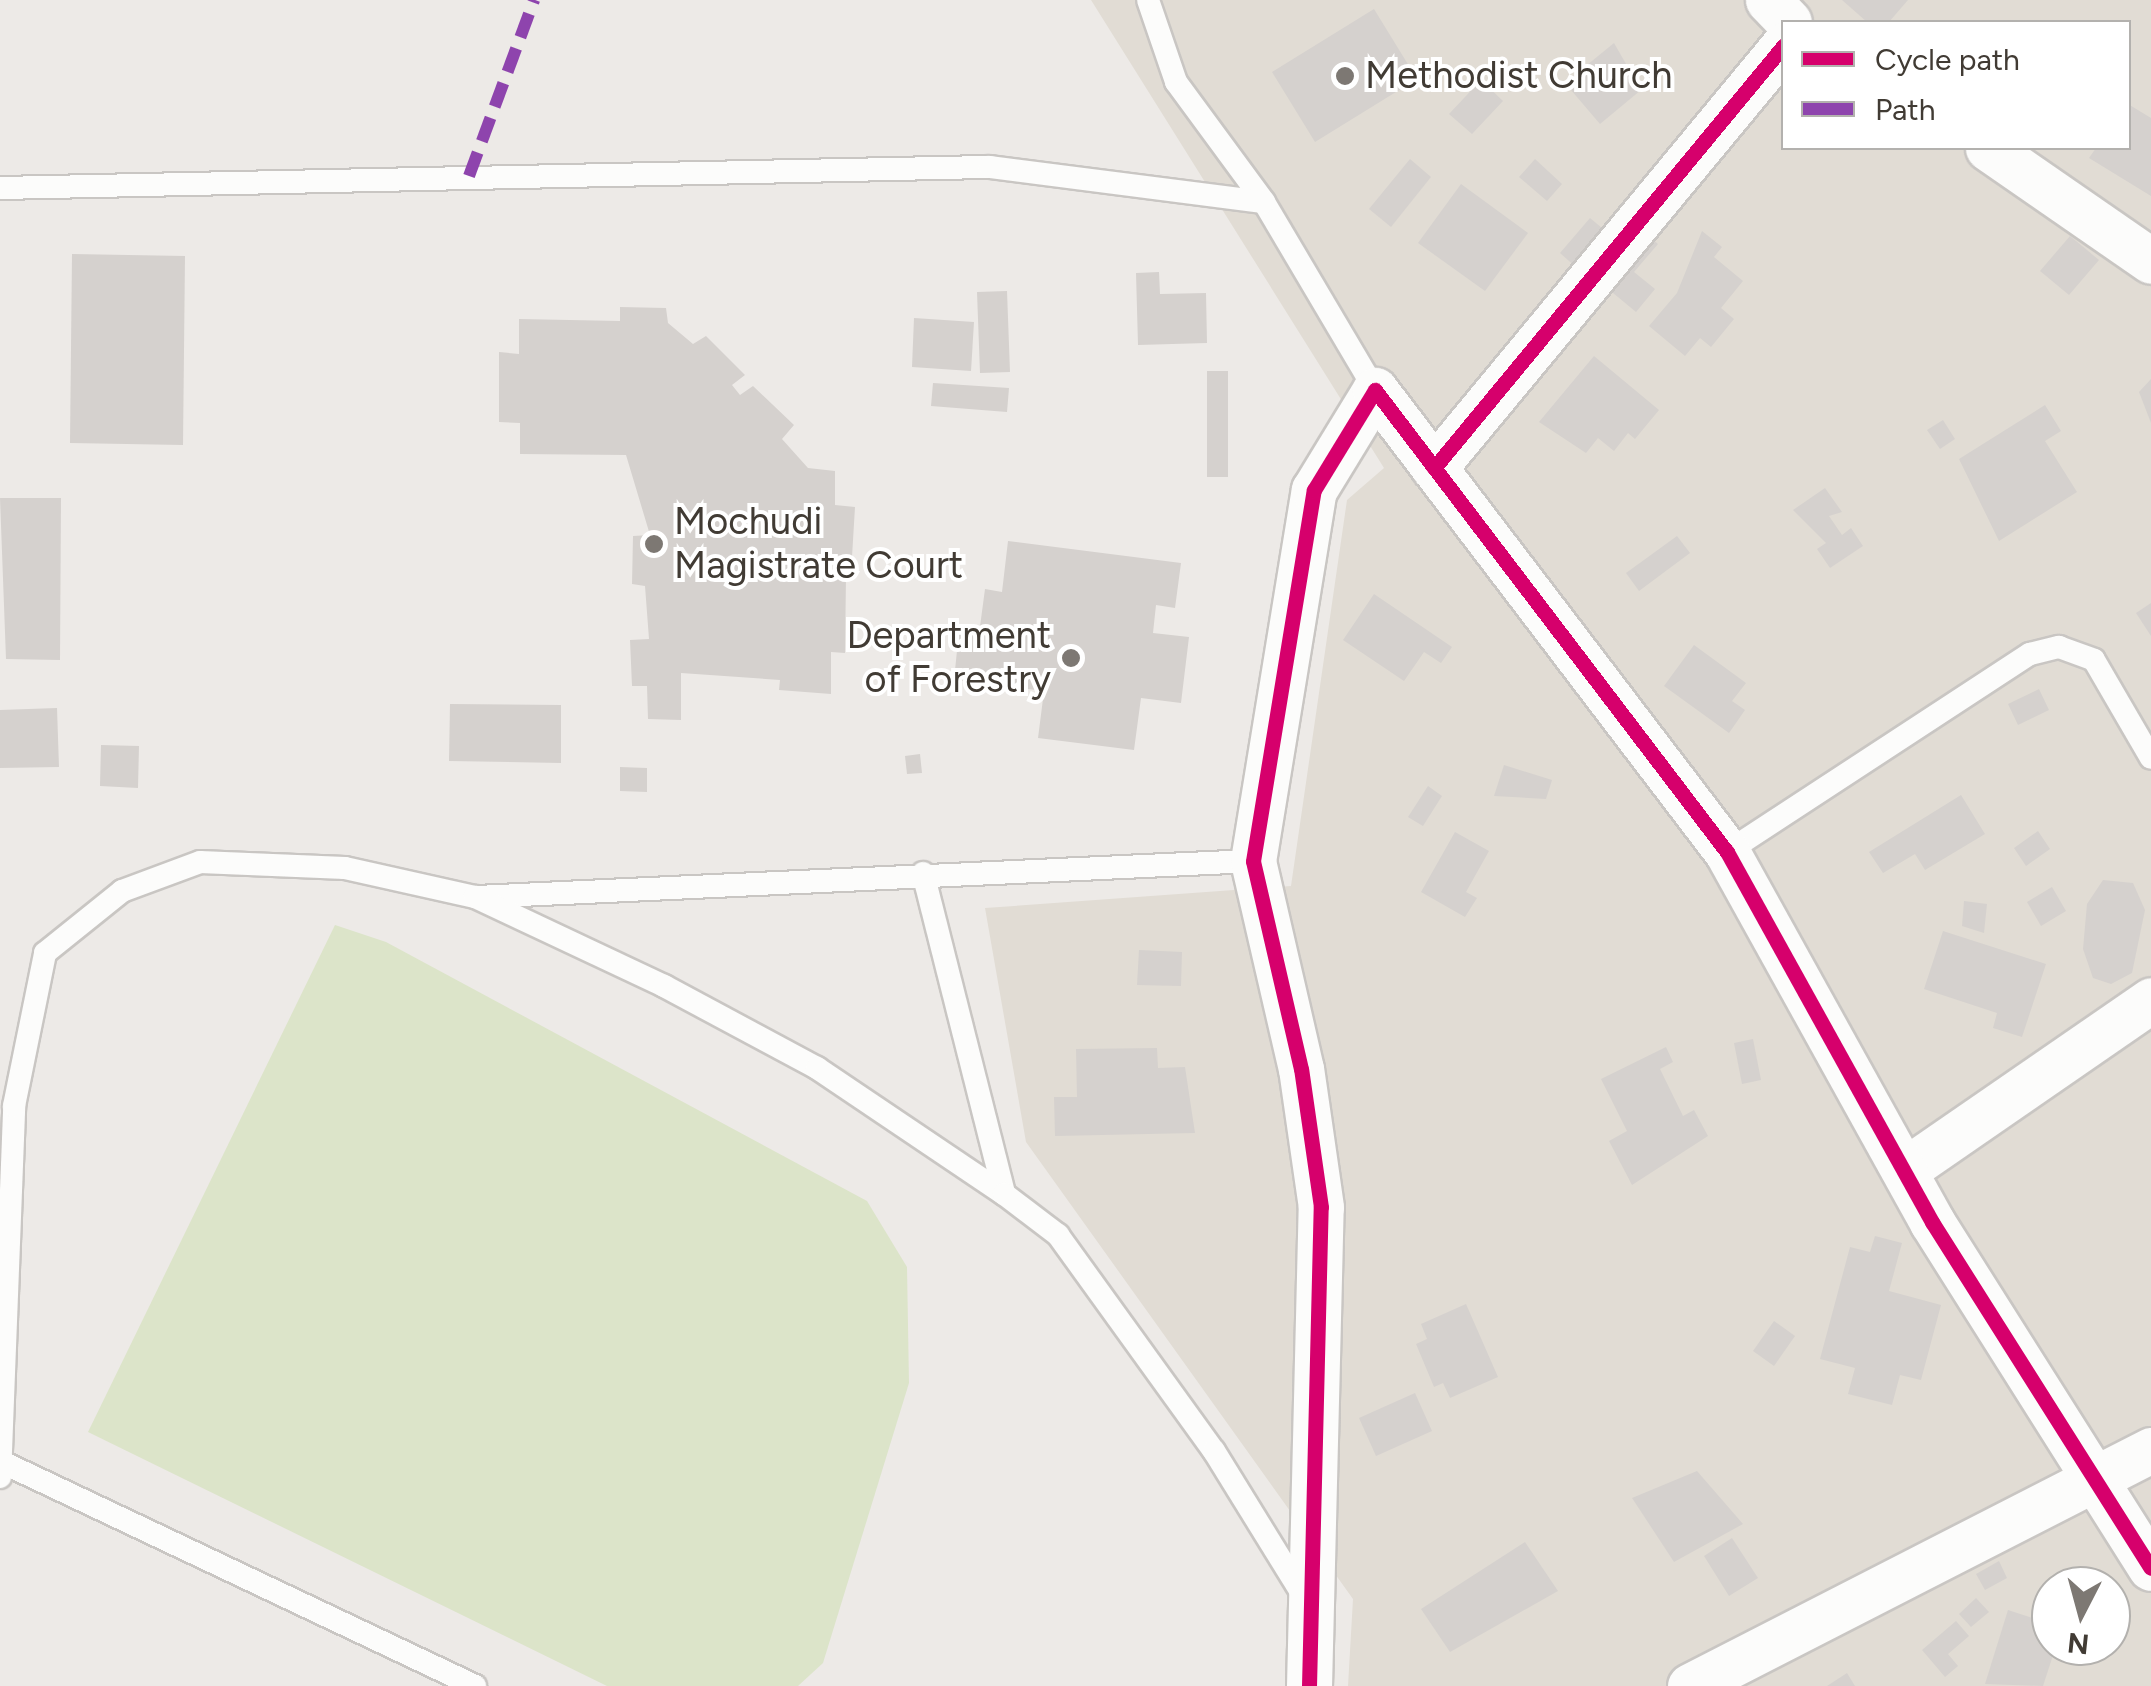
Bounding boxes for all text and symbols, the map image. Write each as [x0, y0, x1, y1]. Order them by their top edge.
legend [1781, 20, 2131, 150]
text: Cycle path [1875, 41, 2020, 78]
place label: Methodist Church [1365, 53, 1672, 99]
marker: Methodist Church [1334, 65, 1356, 87]
text: Path [1875, 91, 1935, 128]
place label: Mochudi Magistrate Court [674, 499, 963, 588]
marker: Mochudi Magistrate Court [643, 533, 665, 555]
place label: Department of Forestry [846, 613, 1051, 702]
marker: Department of Forestry [1060, 647, 1082, 669]
north arrow [2031, 1566, 2131, 1666]
text: N [2066, 1626, 2091, 1662]

